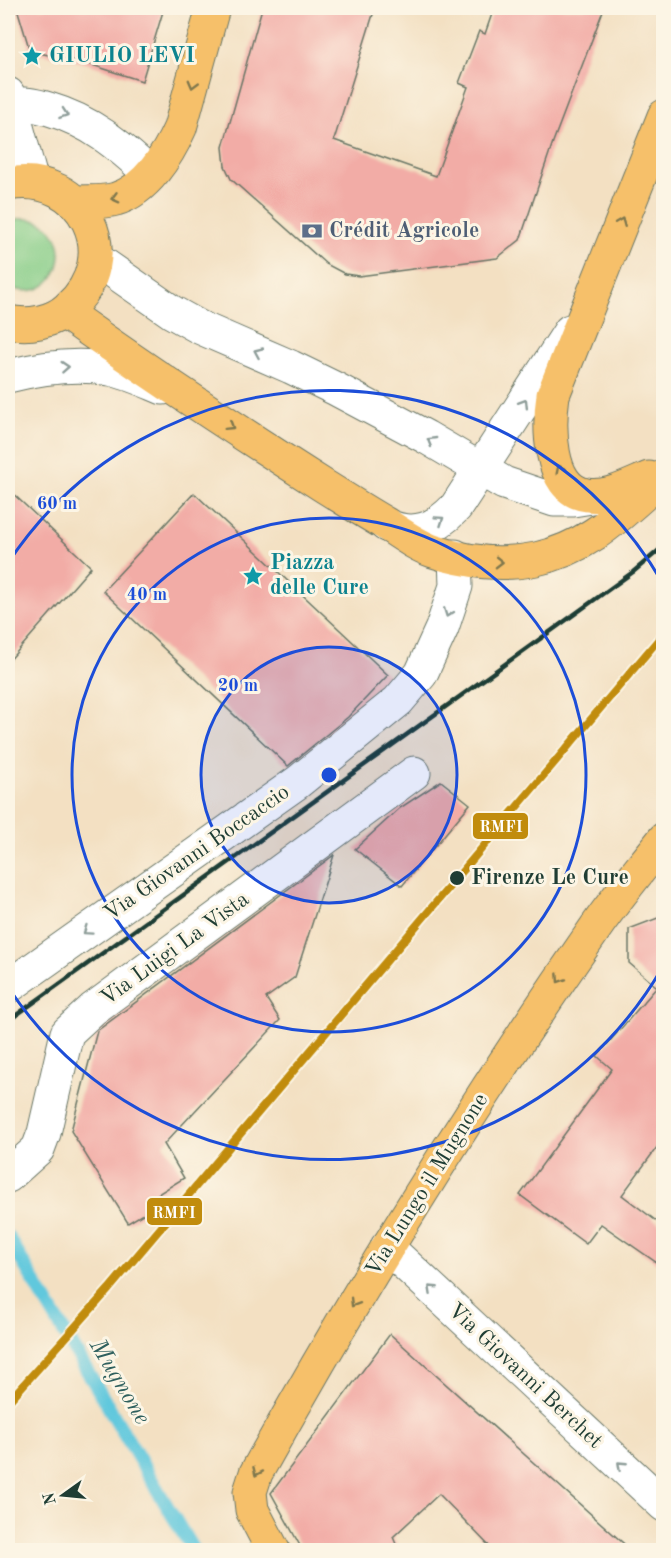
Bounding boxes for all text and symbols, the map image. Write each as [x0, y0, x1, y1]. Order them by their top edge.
place icon: GIULIO LEVI [20, 44, 44, 68]
place label: GIULIO LEVI [49, 45, 195, 67]
one-way arrow [187, 79, 200, 89]
one-way arrow [59, 107, 69, 120]
one-way arrow [110, 190, 120, 203]
one-way arrow [614, 218, 626, 229]
bank icon: Crédit Agricole [300, 219, 324, 243]
place label: Crédit Agricole [329, 220, 479, 242]
one-way arrow [253, 347, 264, 359]
one-way arrow [61, 361, 70, 374]
one-way arrow [516, 399, 527, 410]
one-way arrow [223, 419, 234, 430]
one-way arrow [427, 436, 437, 448]
one-way arrow [555, 465, 567, 476]
text: 60 m [37, 495, 77, 513]
one-way arrow [434, 516, 445, 527]
place label: Piazza delle Cure [270, 552, 369, 599]
one-way arrow [495, 556, 504, 568]
place icon: Piazza delle Cure [241, 564, 265, 588]
text: 40 m [127, 586, 167, 604]
one-way arrow [442, 607, 455, 618]
text: 20 m [218, 677, 258, 695]
centre of rings [319, 765, 339, 785]
street label: Via Giovanni Boccaccio [100, 781, 294, 925]
line badge: RMFI [472, 812, 529, 840]
text: RMFI [479, 820, 523, 836]
place label: Firenze Le Cure [471, 867, 629, 889]
marker: Firenze Le Cure [448, 869, 466, 887]
street label: Via Luigi La Vista [97, 888, 253, 1010]
one-way arrow [83, 924, 94, 935]
one-way arrow [556, 973, 567, 984]
street label: Via Lungo il Mugnone [362, 1090, 492, 1280]
line badge: RMFI [146, 1197, 203, 1226]
text: RMFI [152, 1206, 196, 1222]
one-way arrow [429, 1285, 439, 1296]
one-way arrow [350, 1297, 361, 1307]
street label: Via Giovanni Berchet [444, 1299, 606, 1453]
water label: Mugnone [84, 1334, 154, 1429]
one-way arrow [617, 1461, 627, 1472]
north arrow [33, 1465, 93, 1525]
one-way arrow [253, 1466, 265, 1477]
text: N [41, 1490, 60, 1506]

